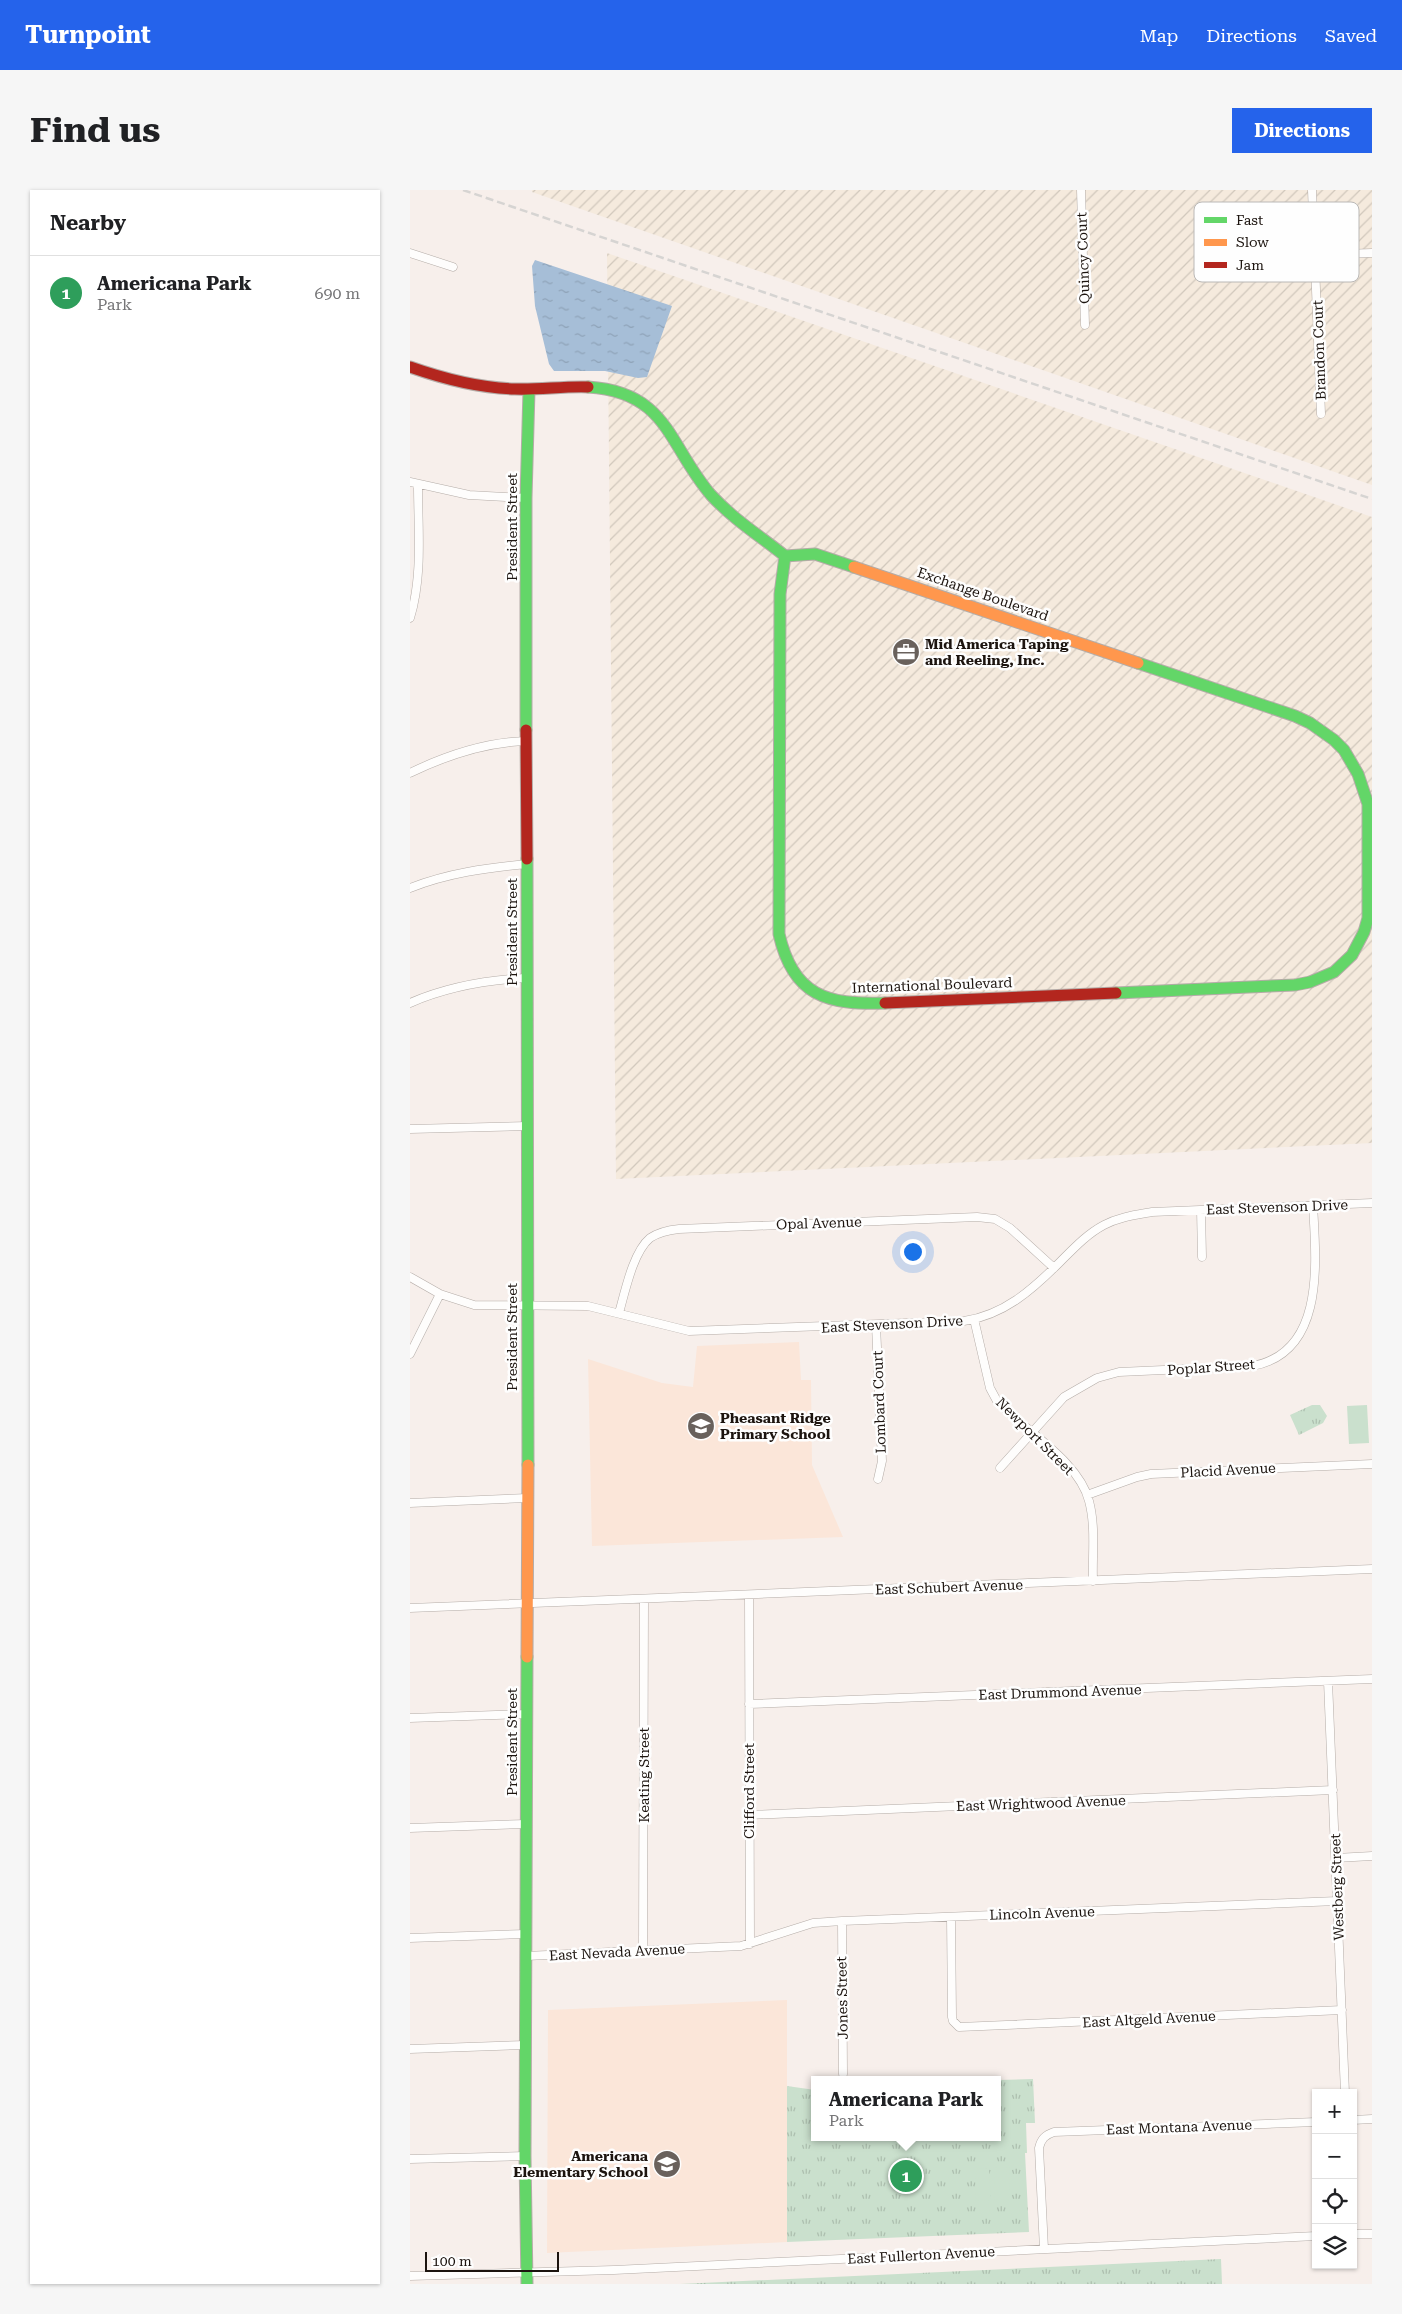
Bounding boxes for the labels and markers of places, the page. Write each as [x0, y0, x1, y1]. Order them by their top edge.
place label: Mid America Taping and Reeling, Inc. [925, 636, 1069, 668]
office icon: Mid America Taping and Reeling, Inc. [891, 637, 921, 667]
place label: Pheasant Ridge Primary School [720, 1410, 831, 1442]
school or university icon: Pheasant Ridge Primary School [686, 1411, 716, 1441]
place label: Americana Elementary School [513, 2148, 649, 2180]
school or university icon: Americana Elementary School [652, 2149, 682, 2179]
pin: 1 [890, 2157, 922, 2195]

